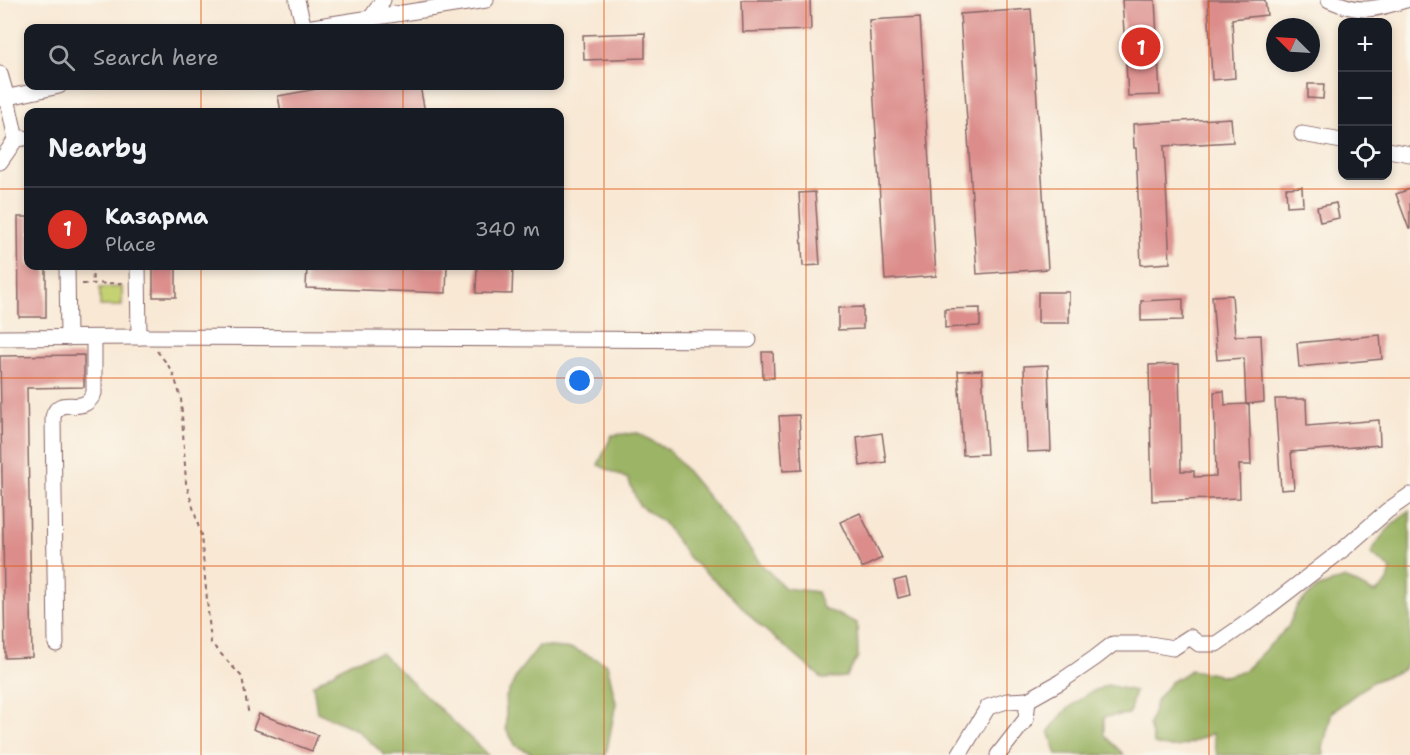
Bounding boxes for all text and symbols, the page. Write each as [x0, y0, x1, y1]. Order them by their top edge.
north arrow [1266, 18, 1320, 72]
map controls [1338, 18, 1392, 180]
button: + [1338, 18, 1392, 72]
search box [24, 24, 564, 90]
pin: 1 [1122, 24, 1160, 70]
icon: search [45, 41, 78, 74]
text: Search here [93, 43, 219, 72]
button: − [1338, 72, 1392, 126]
button: locate [1338, 126, 1392, 180]
text: Nearby [48, 130, 147, 165]
text: Казарма [105, 202, 208, 231]
text: 1 [63, 216, 72, 242]
text: 340 m [475, 216, 540, 242]
text: Place [105, 231, 156, 257]
your location [565, 366, 594, 395]

